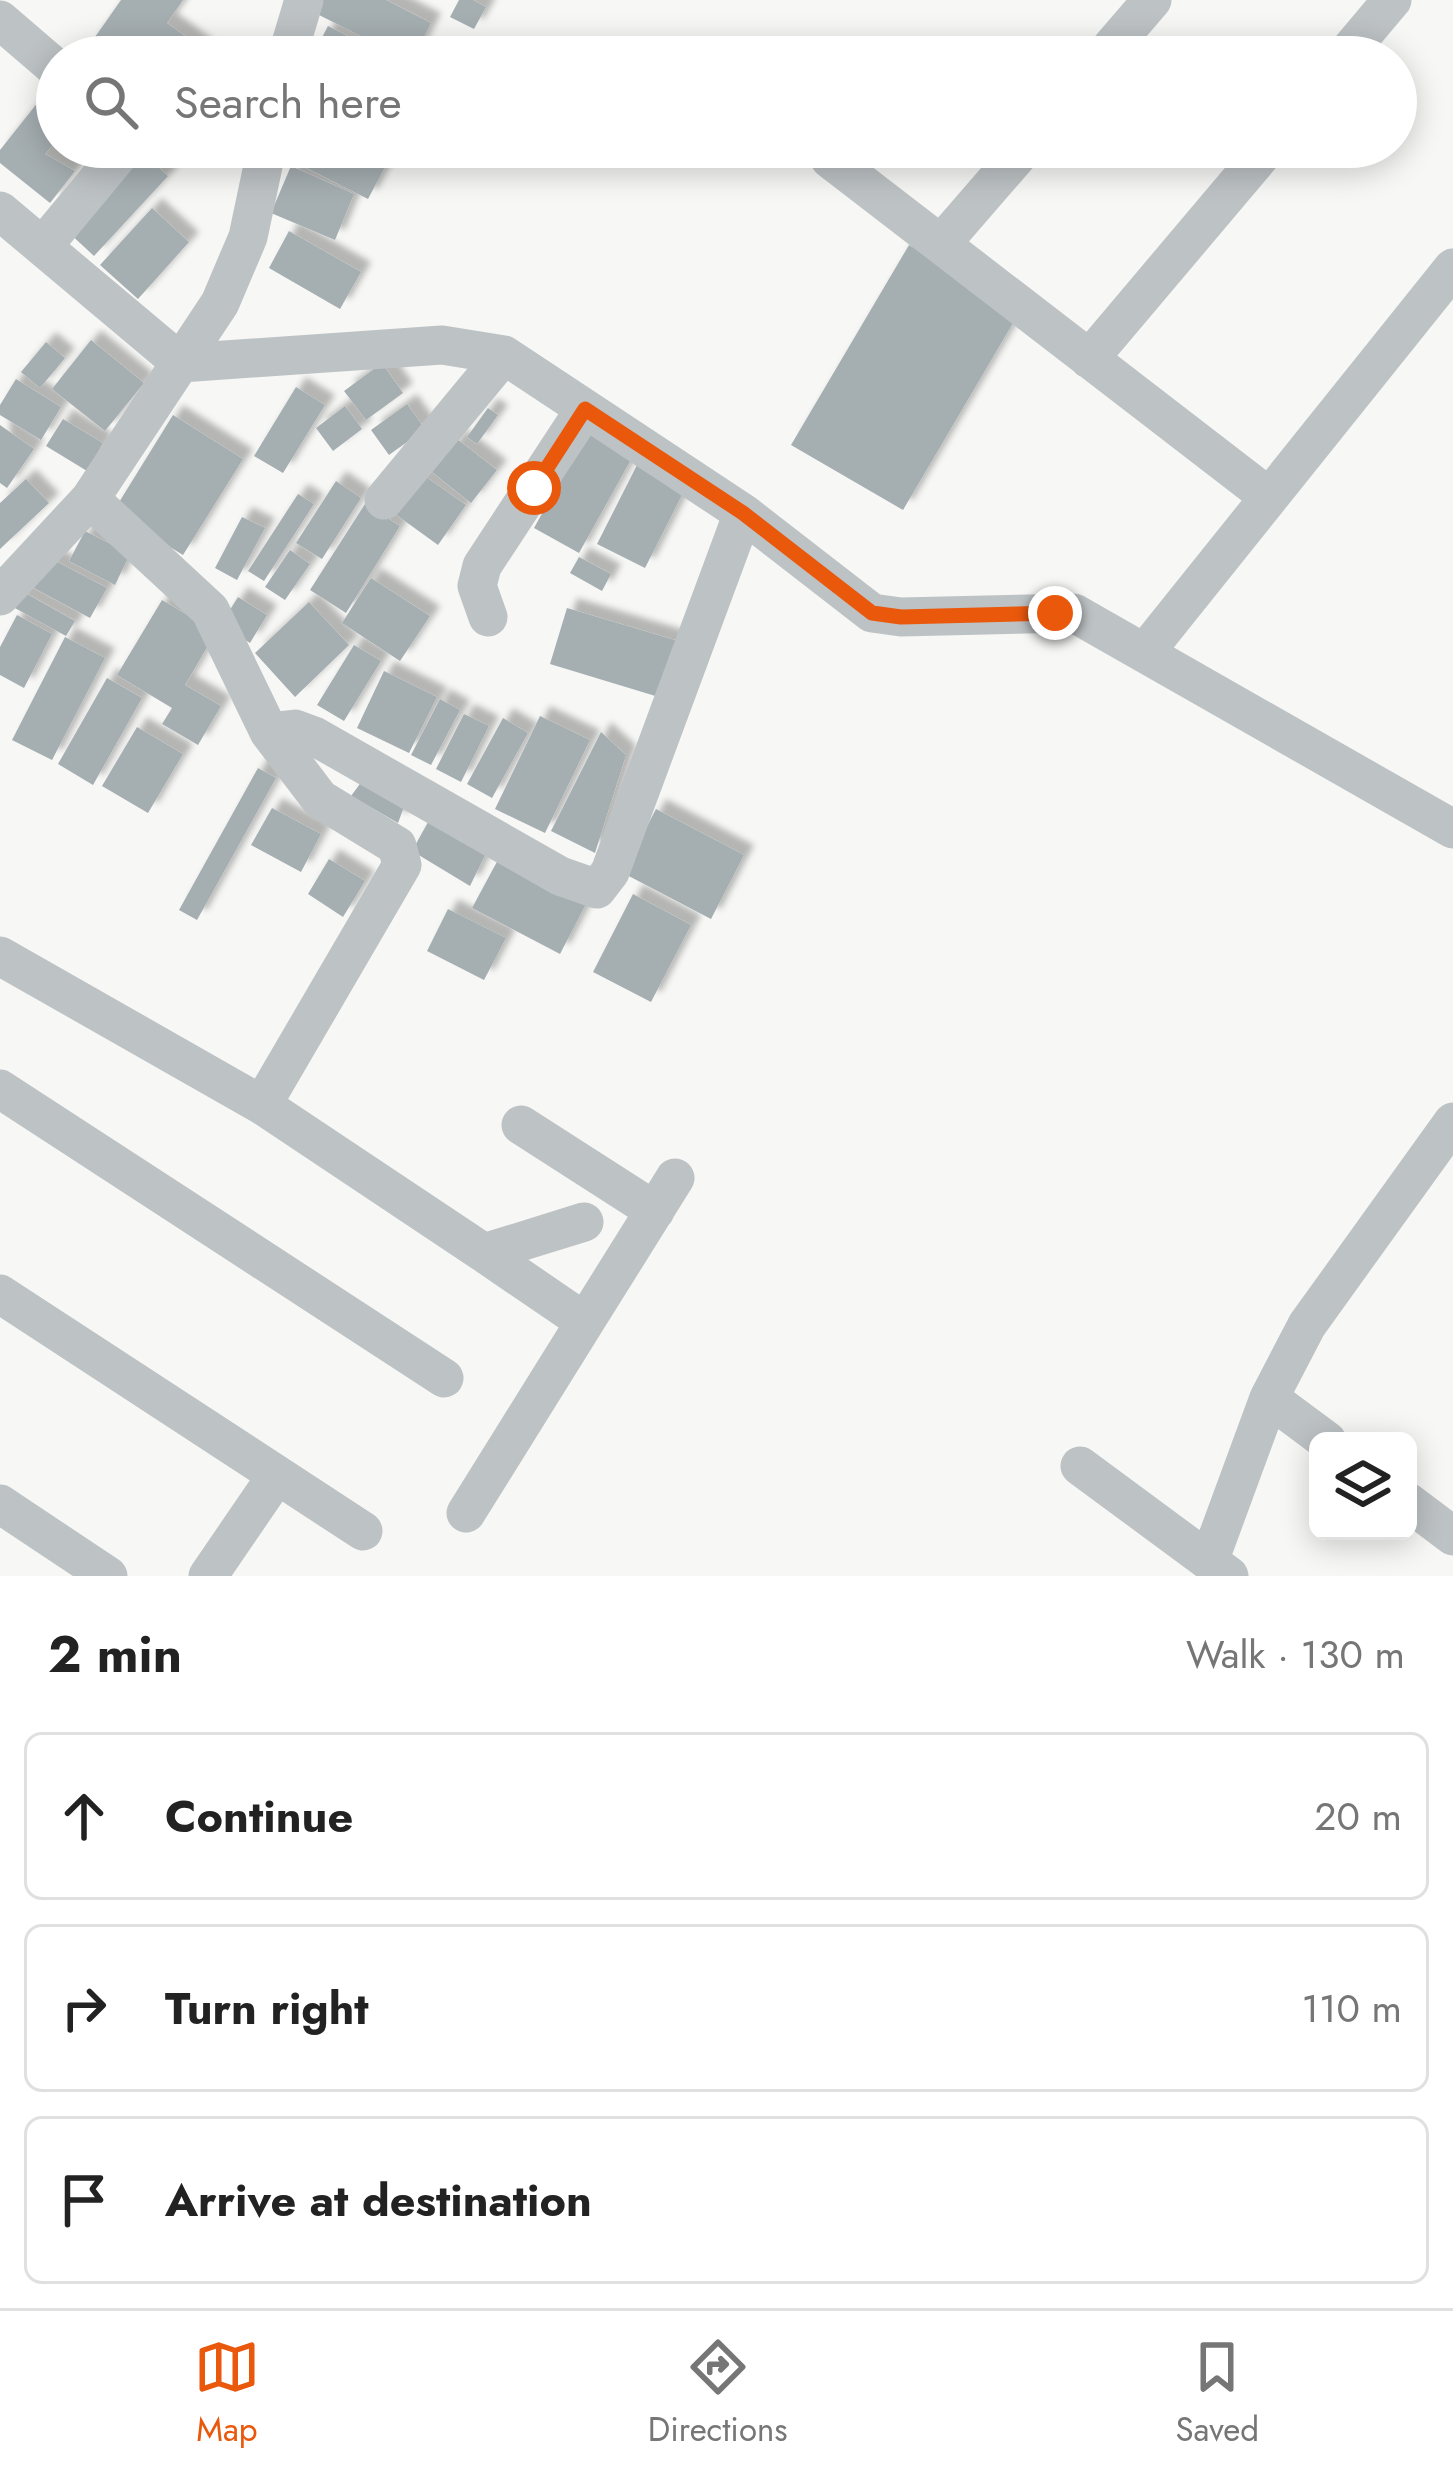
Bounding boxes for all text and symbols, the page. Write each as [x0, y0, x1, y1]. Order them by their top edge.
search box [36, 36, 1417, 168]
icon: search [78, 69, 144, 135]
text: Search here [174, 70, 402, 135]
route start [507, 461, 561, 515]
route end [1028, 586, 1082, 640]
map controls [1309, 1432, 1417, 1540]
button: layers [1309, 1432, 1417, 1540]
text: 2 min [48, 1617, 182, 1691]
text: Walk · 130 m [1186, 1626, 1405, 1683]
icon: ahead [51, 1783, 117, 1849]
text: Continue [165, 1784, 353, 1849]
text: 20 m [1314, 1788, 1402, 1845]
icon: right [51, 1975, 117, 2041]
text: Turn right [165, 1976, 369, 2041]
text: 110 m [1301, 1980, 1402, 2037]
icon: arrive [51, 2167, 117, 2233]
text: Arrive at destination [165, 2168, 592, 2233]
tab: Map [194, 2334, 260, 2453]
tab: Directions [648, 2334, 788, 2453]
tab: Saved [1175, 2334, 1259, 2453]

